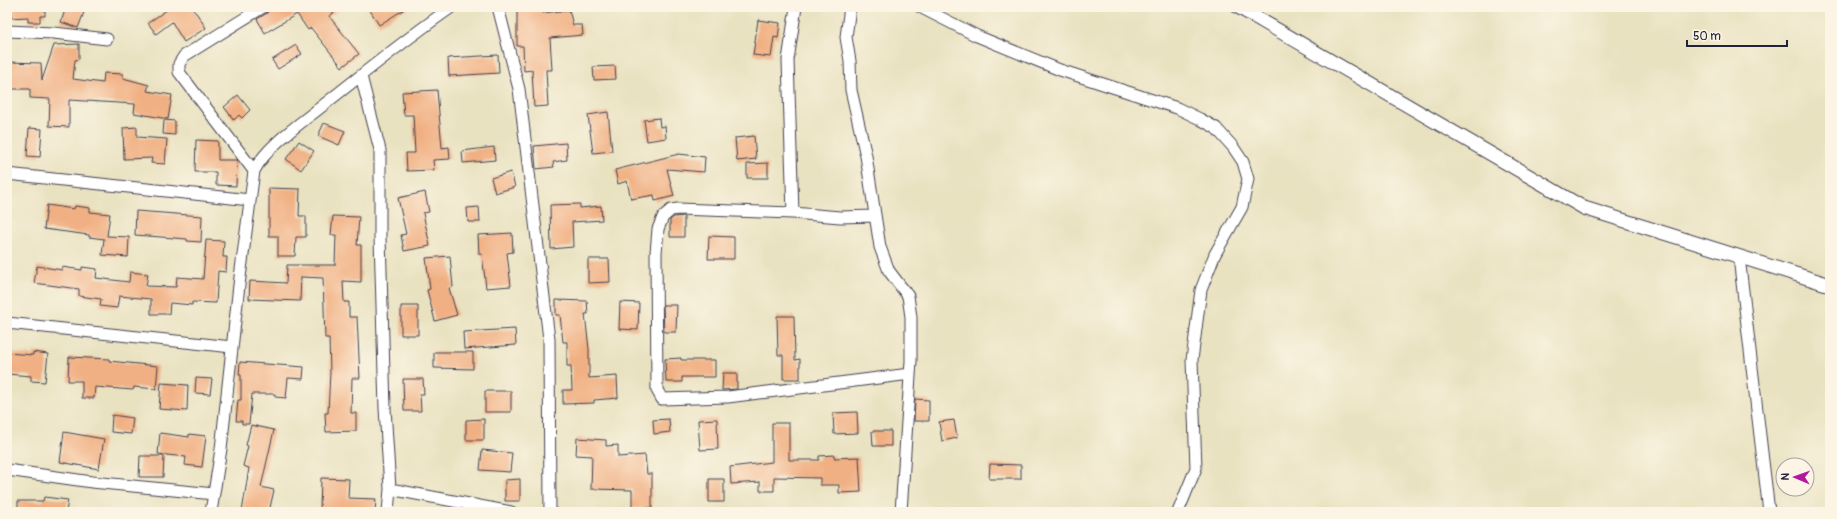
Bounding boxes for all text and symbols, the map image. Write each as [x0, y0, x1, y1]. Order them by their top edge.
scale bar [1687, 22, 1787, 48]
text: 50 m [1693, 29, 1721, 44]
north arrow [1775, 457, 1815, 497]
text: N [1779, 472, 1792, 481]

